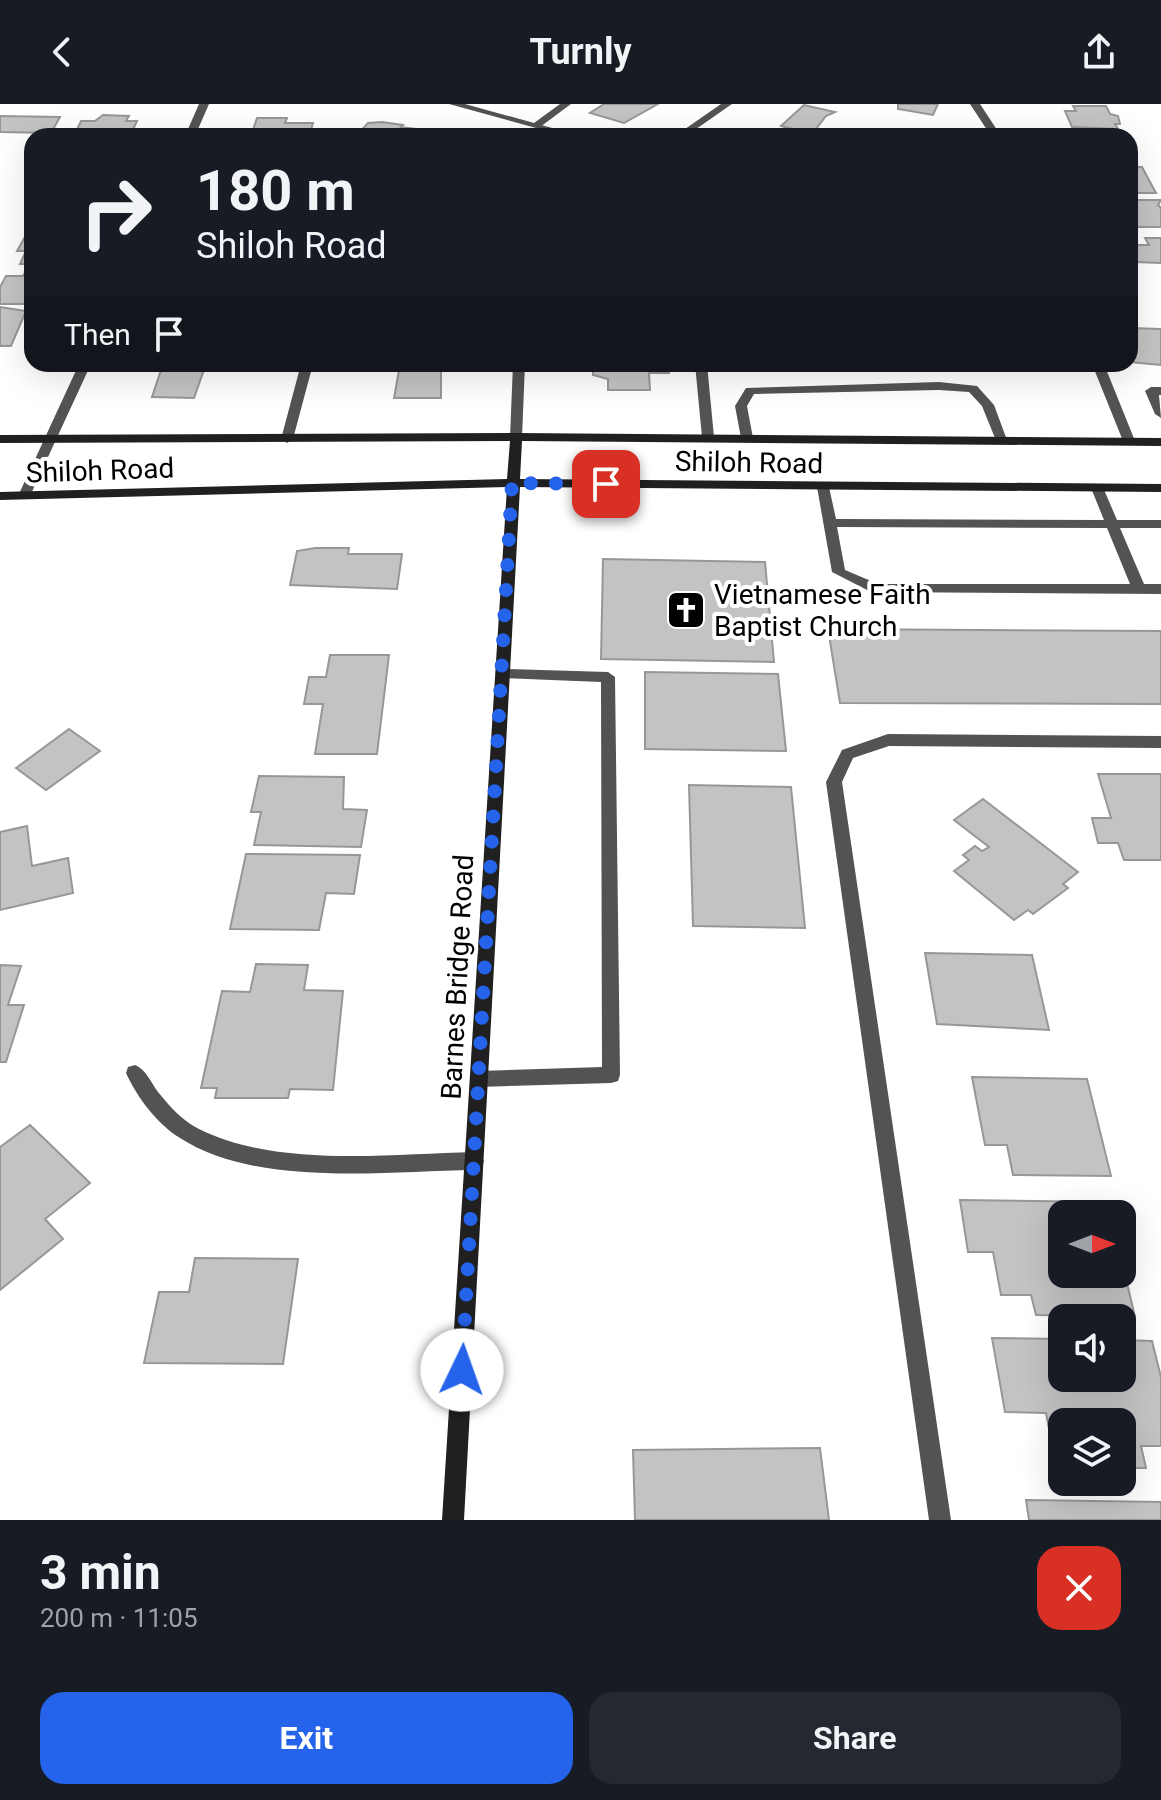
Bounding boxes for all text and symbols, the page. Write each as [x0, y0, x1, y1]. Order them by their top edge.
icon: back [40, 30, 84, 74]
icon: share [1077, 30, 1121, 74]
text: Turnly [529, 31, 632, 73]
text: 180 m [196, 158, 355, 224]
icon: right [64, 160, 168, 264]
text: Shiloh Road [196, 225, 387, 267]
icon: arrive [147, 312, 191, 356]
text: Then [64, 317, 131, 352]
street label: Shiloh Road [675, 445, 823, 480]
pin [572, 450, 640, 518]
street label: Shiloh Road [25, 451, 175, 490]
icon: arrive [584, 462, 628, 506]
place label: Vietnamese Faith Baptist Church [714, 578, 931, 643]
church icon: Vietnamese Faith Baptist Church [665, 589, 707, 631]
street label: Barnes Bridge Road [435, 854, 480, 1100]
north arrow [1048, 1200, 1136, 1288]
map controls [1048, 1200, 1136, 1496]
button: sound [1048, 1304, 1136, 1392]
position arrow [420, 1328, 504, 1412]
button: layers [1048, 1408, 1136, 1496]
text: 3 min [40, 1544, 161, 1601]
button: close [1037, 1546, 1121, 1630]
text: 200 m · 11:05 [40, 1603, 198, 1633]
button: Exit [40, 1692, 573, 1784]
button: Share [589, 1692, 1121, 1784]

